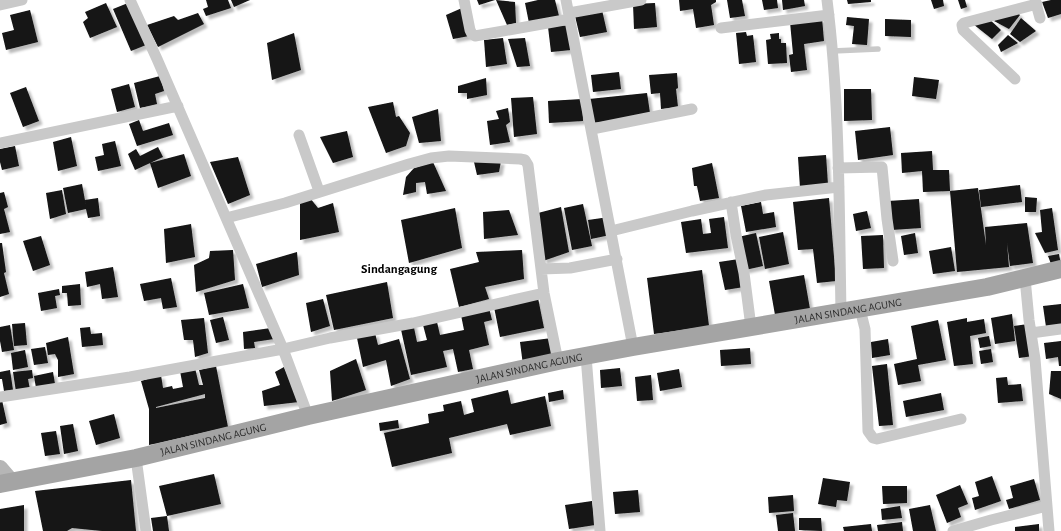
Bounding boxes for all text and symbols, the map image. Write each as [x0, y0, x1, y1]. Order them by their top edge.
district label: Sindangagung [361, 263, 437, 276]
street label: JALAN SINDANG AGUNG [794, 297, 903, 326]
street label: JALAN SINDANG AGUNG [475, 352, 583, 385]
street label: JALAN SINDANG AGUNG [159, 421, 267, 458]

